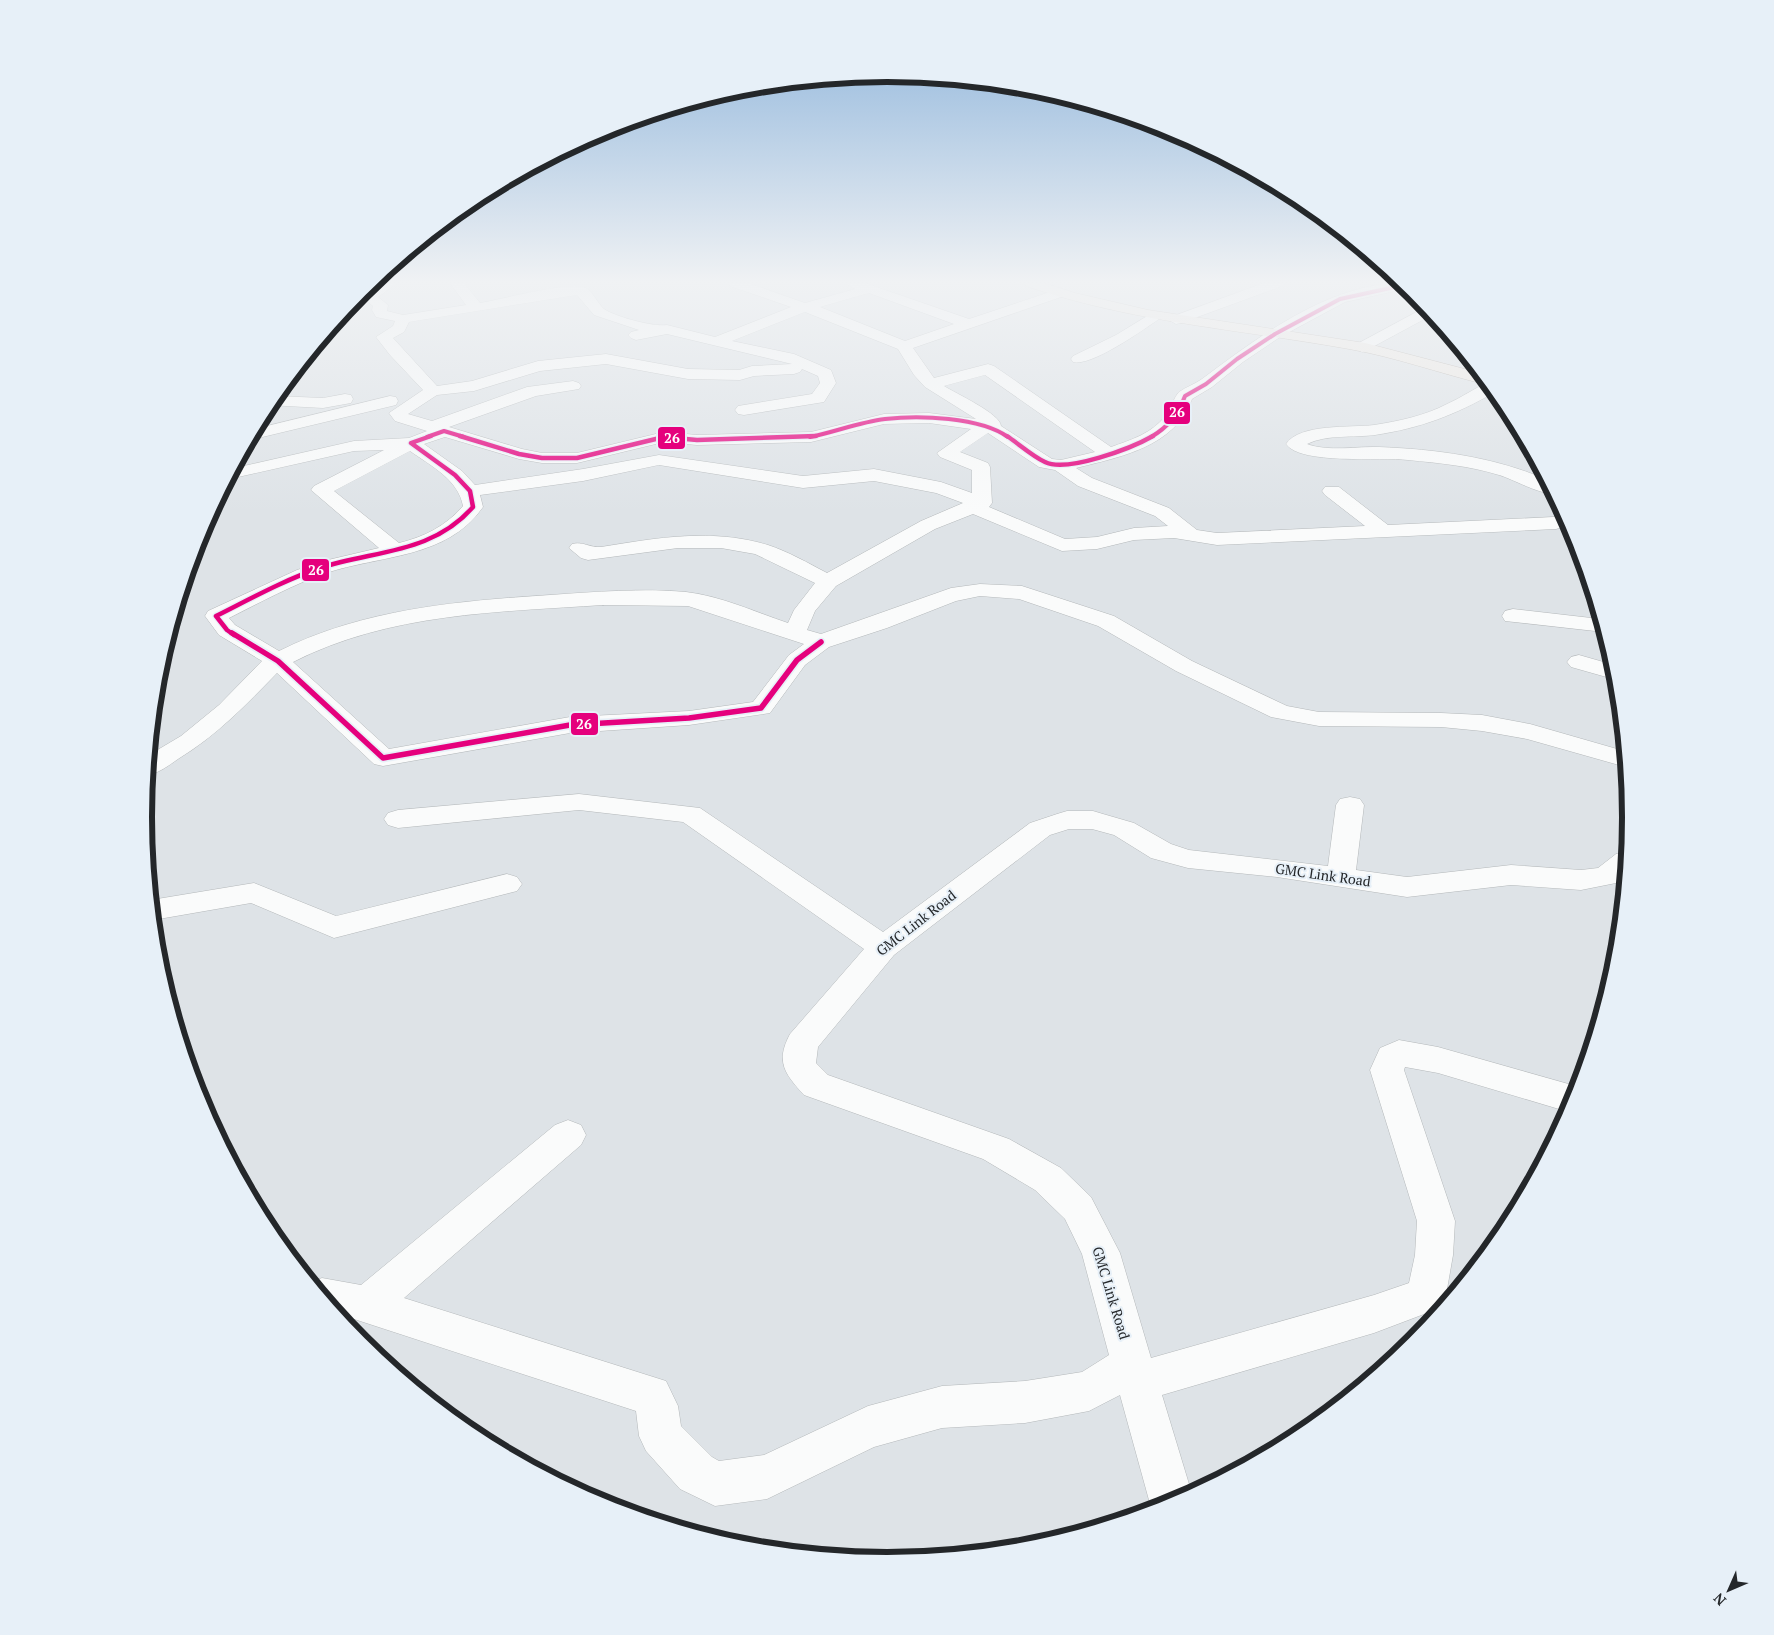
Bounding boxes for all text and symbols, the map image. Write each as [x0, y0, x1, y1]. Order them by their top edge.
line badge: 26 [1163, 401, 1191, 425]
text: 26 [1169, 402, 1185, 421]
line badge: 26 [657, 426, 686, 450]
text: 26 [664, 428, 680, 447]
line badge: 26 [301, 558, 330, 582]
text: 26 [308, 560, 324, 579]
line badge: 26 [570, 712, 599, 736]
text: 26 [576, 714, 592, 733]
street label: GMC Link Road [1274, 858, 1372, 891]
street label: GMC Link Road [872, 885, 960, 960]
street label: GMC Link Road [1088, 1244, 1135, 1342]
north arrow [1704, 1565, 1754, 1615]
text: N [1709, 1589, 1730, 1610]

